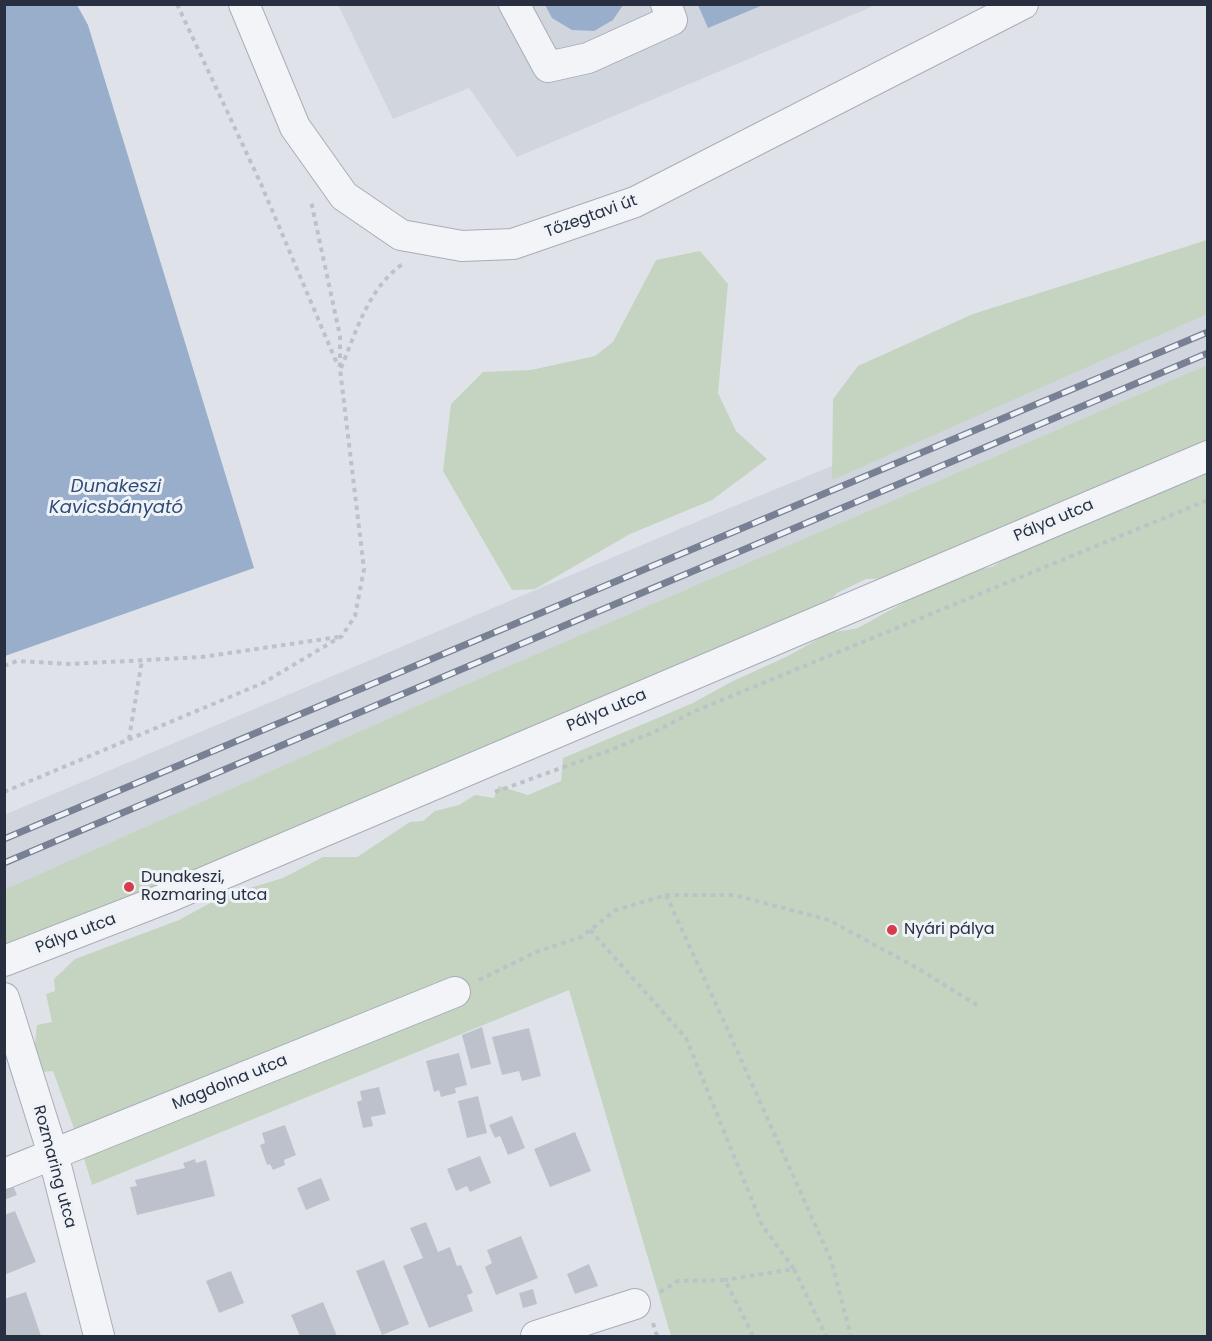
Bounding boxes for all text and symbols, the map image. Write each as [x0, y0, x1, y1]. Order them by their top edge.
street label: Tőzegtavi út [542, 191, 640, 243]
water label: Dunakeszi Kavicsbányató [49, 476, 183, 518]
street label: Pálya utca [1011, 496, 1097, 546]
street label: Pálya utca [564, 686, 650, 736]
place label: Dunakeszi, Rozmaring utca [141, 868, 267, 906]
marker: Dunakeszi, Rozmaring utca [122, 880, 136, 894]
street label: Pálya utca [33, 910, 119, 958]
place label: Nyári pálya [904, 920, 995, 940]
marker: Nyári pálya [885, 923, 899, 937]
street label: Magdolna utca [170, 1051, 290, 1115]
street label: Rozmaring utca [28, 1103, 80, 1231]

